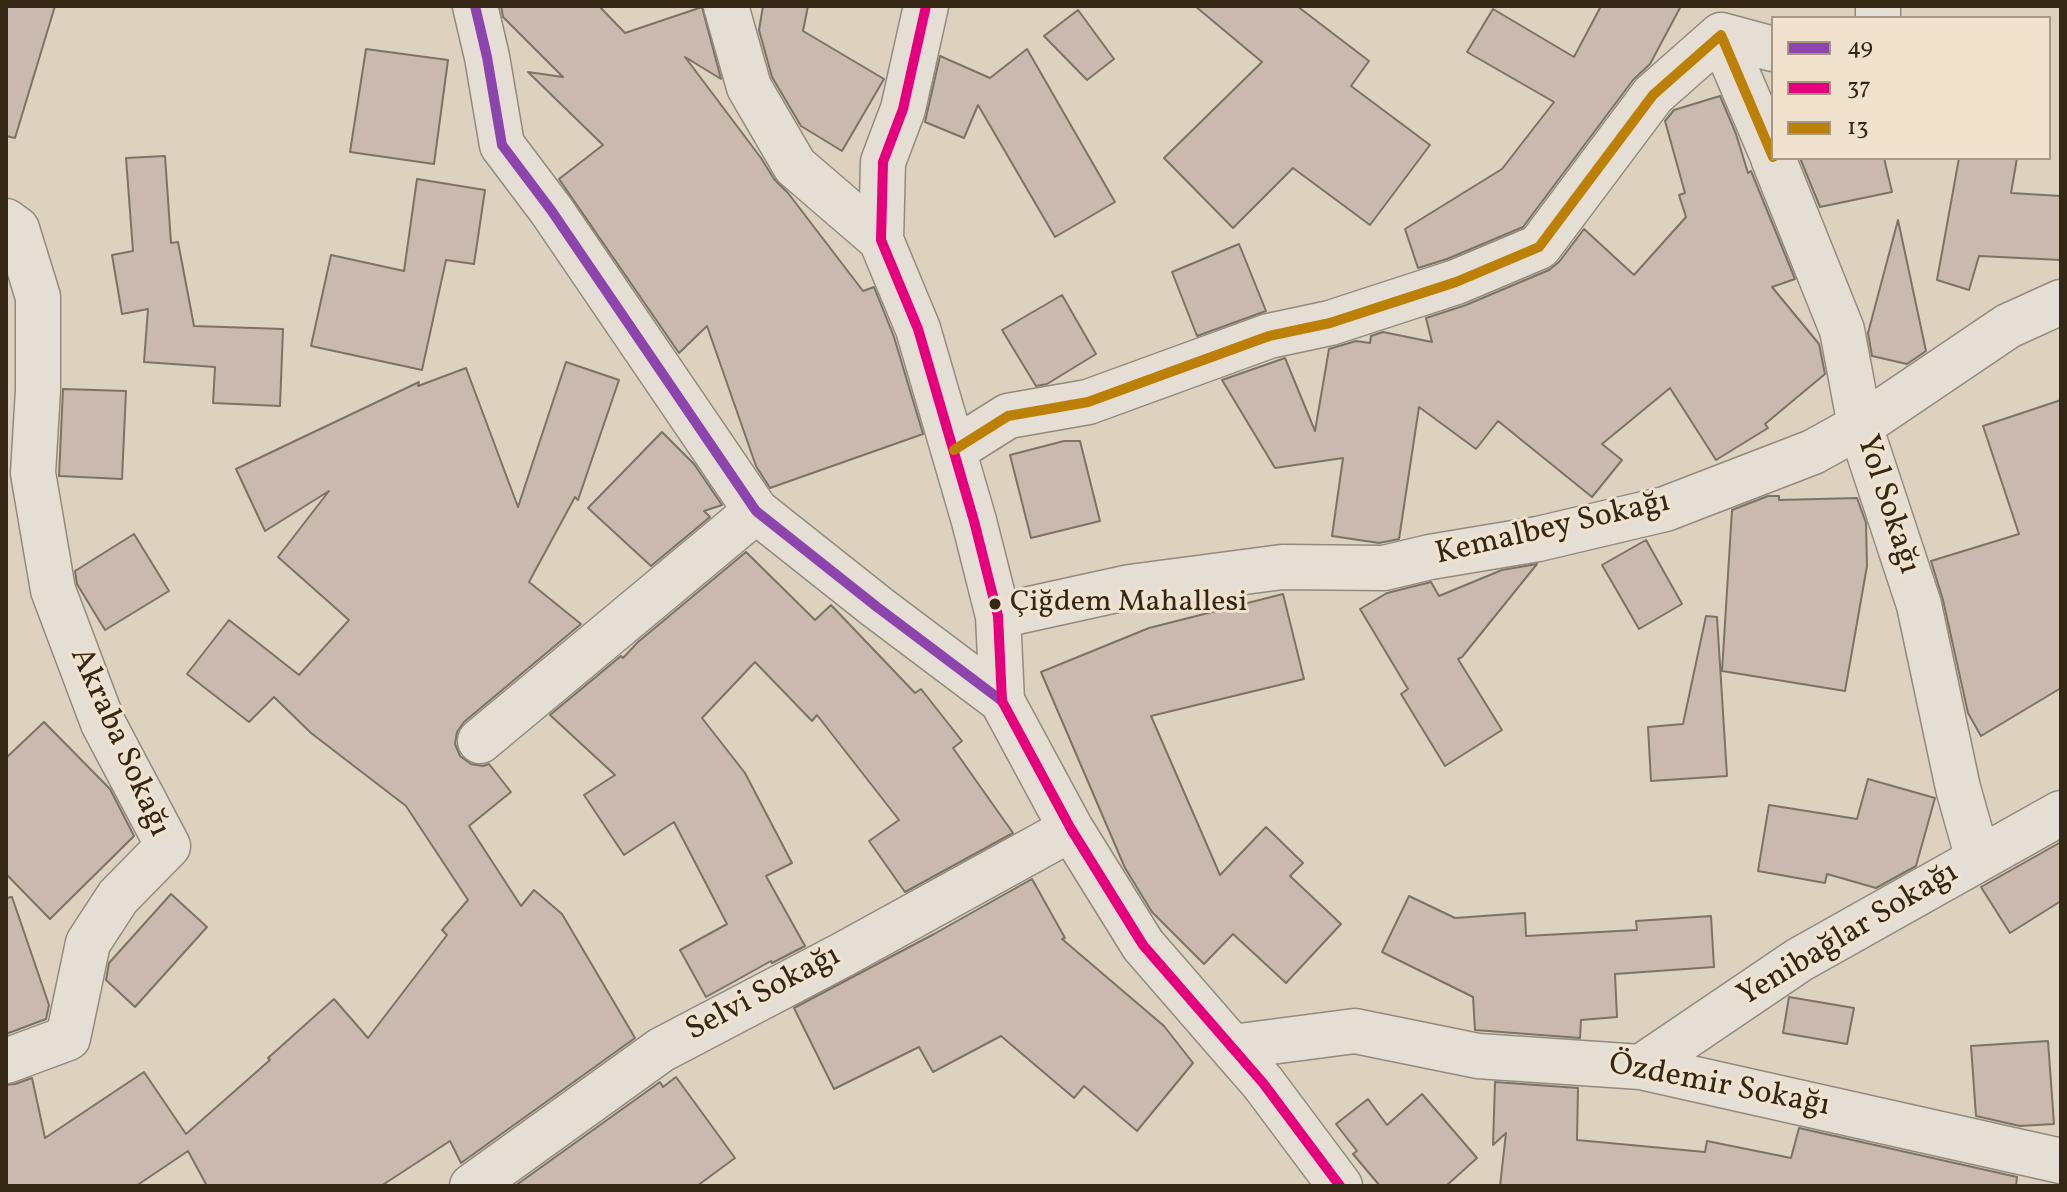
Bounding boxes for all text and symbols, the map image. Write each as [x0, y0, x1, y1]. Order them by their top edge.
legend [1771, 16, 2051, 160]
text: 49 [1847, 31, 1873, 65]
text: 37 [1847, 71, 1871, 105]
text: 13 [1847, 111, 1869, 145]
street label: Yol Sokağı [1846, 431, 1926, 579]
street label: Kemalbey Sokağı [1432, 484, 1674, 576]
place label: Çiğdem Mahallesi [1010, 586, 1247, 622]
marker: Çiğdem Mahallesi [987, 596, 1003, 612]
street label: Akraba Sokağı [59, 643, 177, 843]
street label: Yenibağlar Sokağı [1732, 855, 1966, 1017]
street label: Selvi Sokağı [680, 938, 848, 1052]
street label: Özdemir Sokağı [1605, 1047, 1833, 1127]

